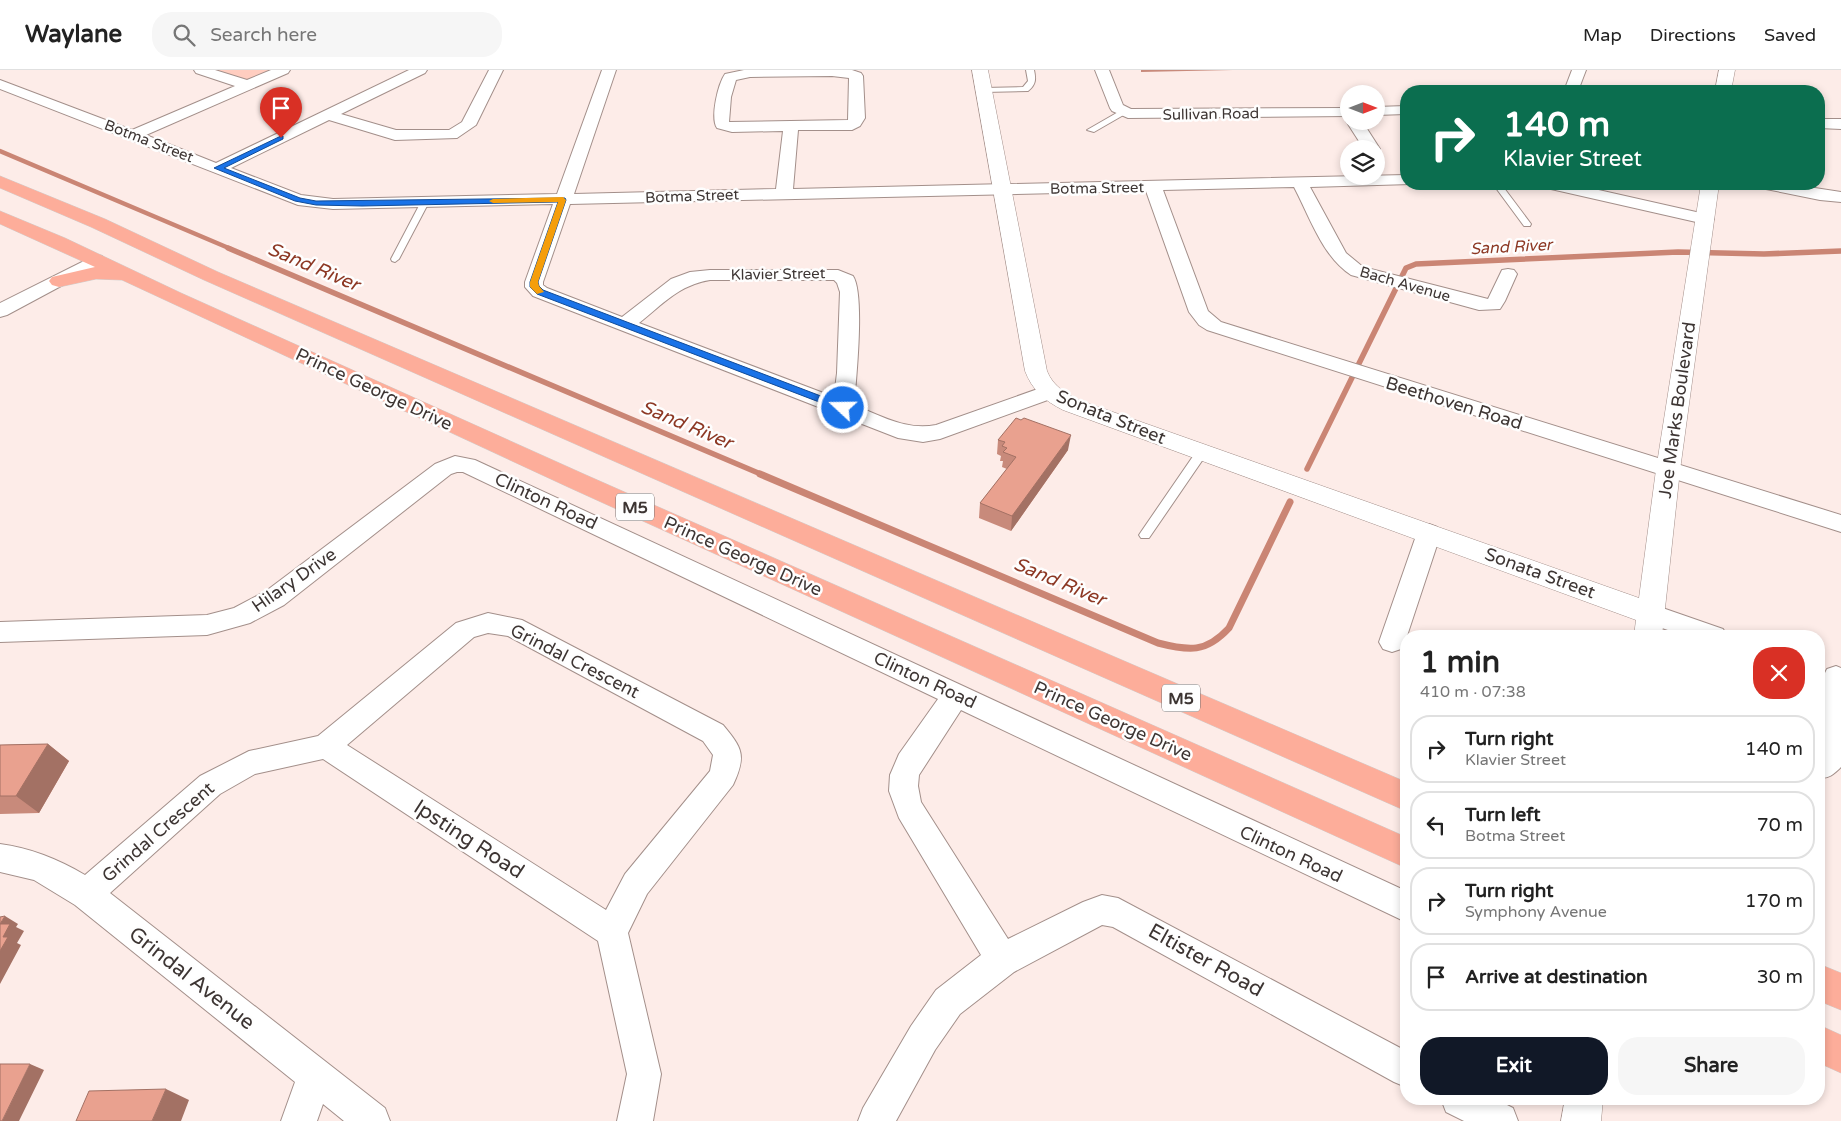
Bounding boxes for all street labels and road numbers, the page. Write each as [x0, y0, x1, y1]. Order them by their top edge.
street label: Sullivan Road [1163, 104, 1259, 124]
street label: Botma Street [102, 116, 196, 166]
street label: Botma Street [1050, 178, 1144, 198]
street label: Botma Street [645, 185, 740, 207]
street label: Bach Avenue [1358, 262, 1452, 306]
street label: Klavier Street [730, 264, 826, 284]
street label: Joe Marks Boulevard [1654, 320, 1700, 500]
street label: Prince George Drive [292, 343, 456, 435]
street label: Beethoven Road [1383, 372, 1525, 434]
street label: Sonata Street [1053, 385, 1169, 449]
street label: Clinton Road [491, 468, 601, 534]
road number: M5 [616, 494, 654, 521]
street label: Prince George Drive [661, 511, 825, 601]
street label: Hilary Drive [248, 543, 340, 617]
street label: Sonata Street [1482, 543, 1598, 603]
street label: Grindal Crescent [507, 619, 643, 703]
street label: Clinton Road [870, 647, 980, 713]
street label: Prince George Drive [1031, 676, 1195, 766]
road number: M5 [1162, 684, 1200, 711]
street label: Grindal Crescent [97, 777, 219, 887]
street label: Ipsting Road [409, 794, 529, 884]
street label: Clinton Road [1236, 821, 1346, 887]
street label: Eltister Road [1144, 918, 1268, 1002]
street label: Grindal Avenue [124, 921, 260, 1035]

